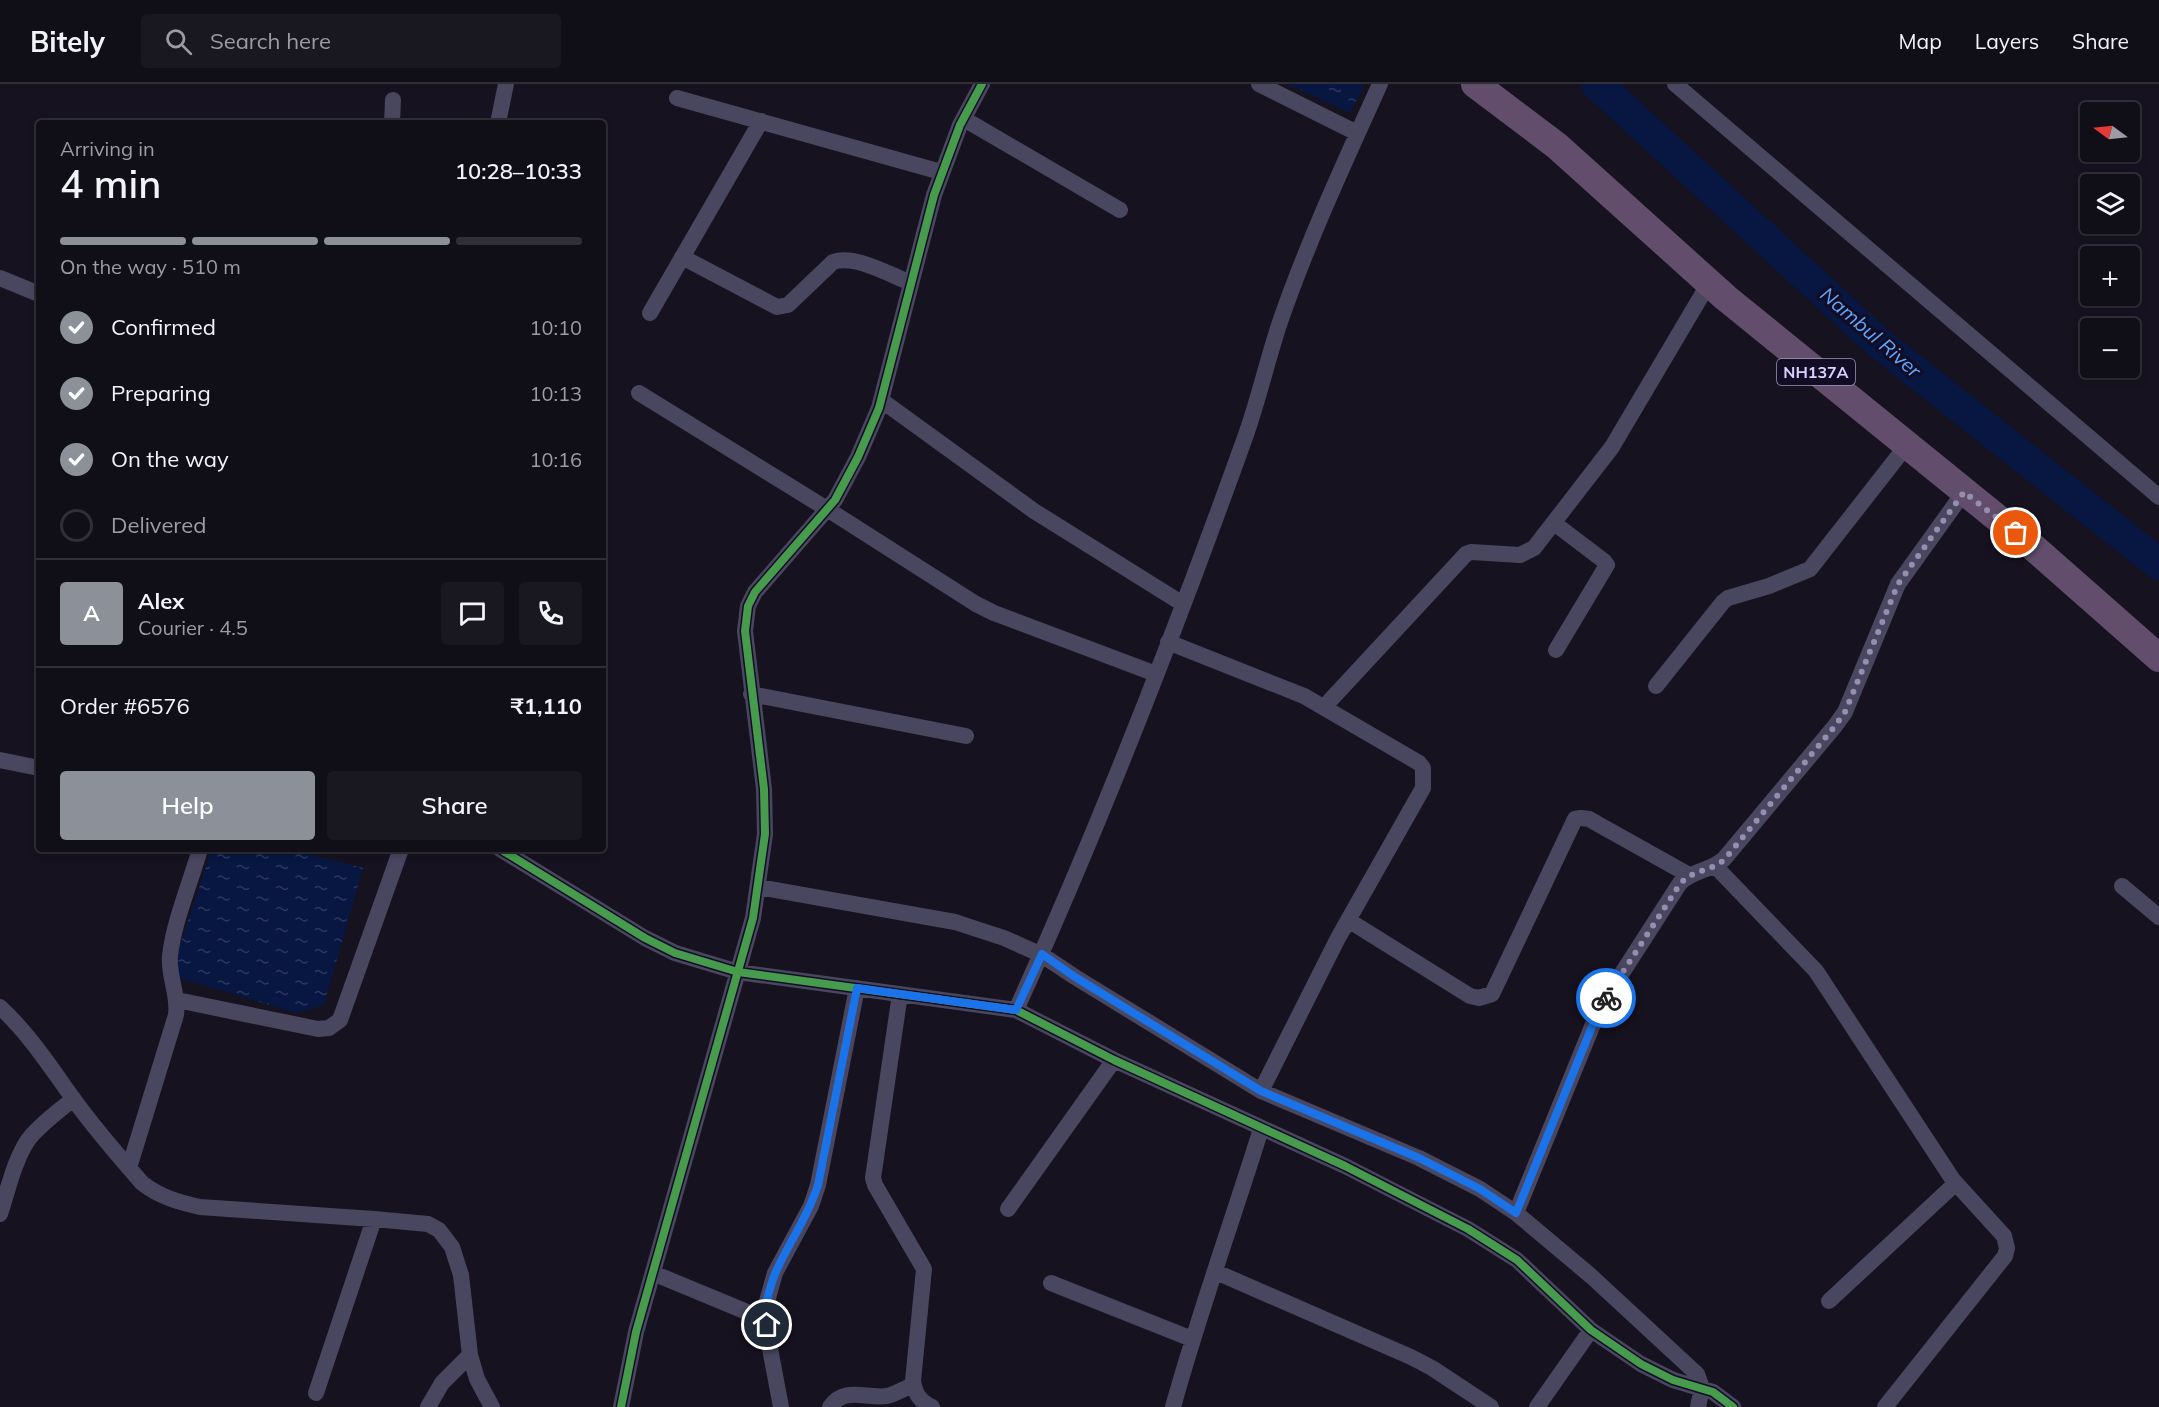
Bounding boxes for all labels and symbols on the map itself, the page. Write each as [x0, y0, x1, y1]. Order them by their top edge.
north arrow [2080, 102, 2140, 162]
water label: Nambul River [1816, 281, 1927, 383]
road number: NH137A [1777, 359, 1855, 385]
pin [1990, 507, 2041, 558]
courier [1576, 968, 1636, 1028]
pin [741, 1299, 792, 1350]

